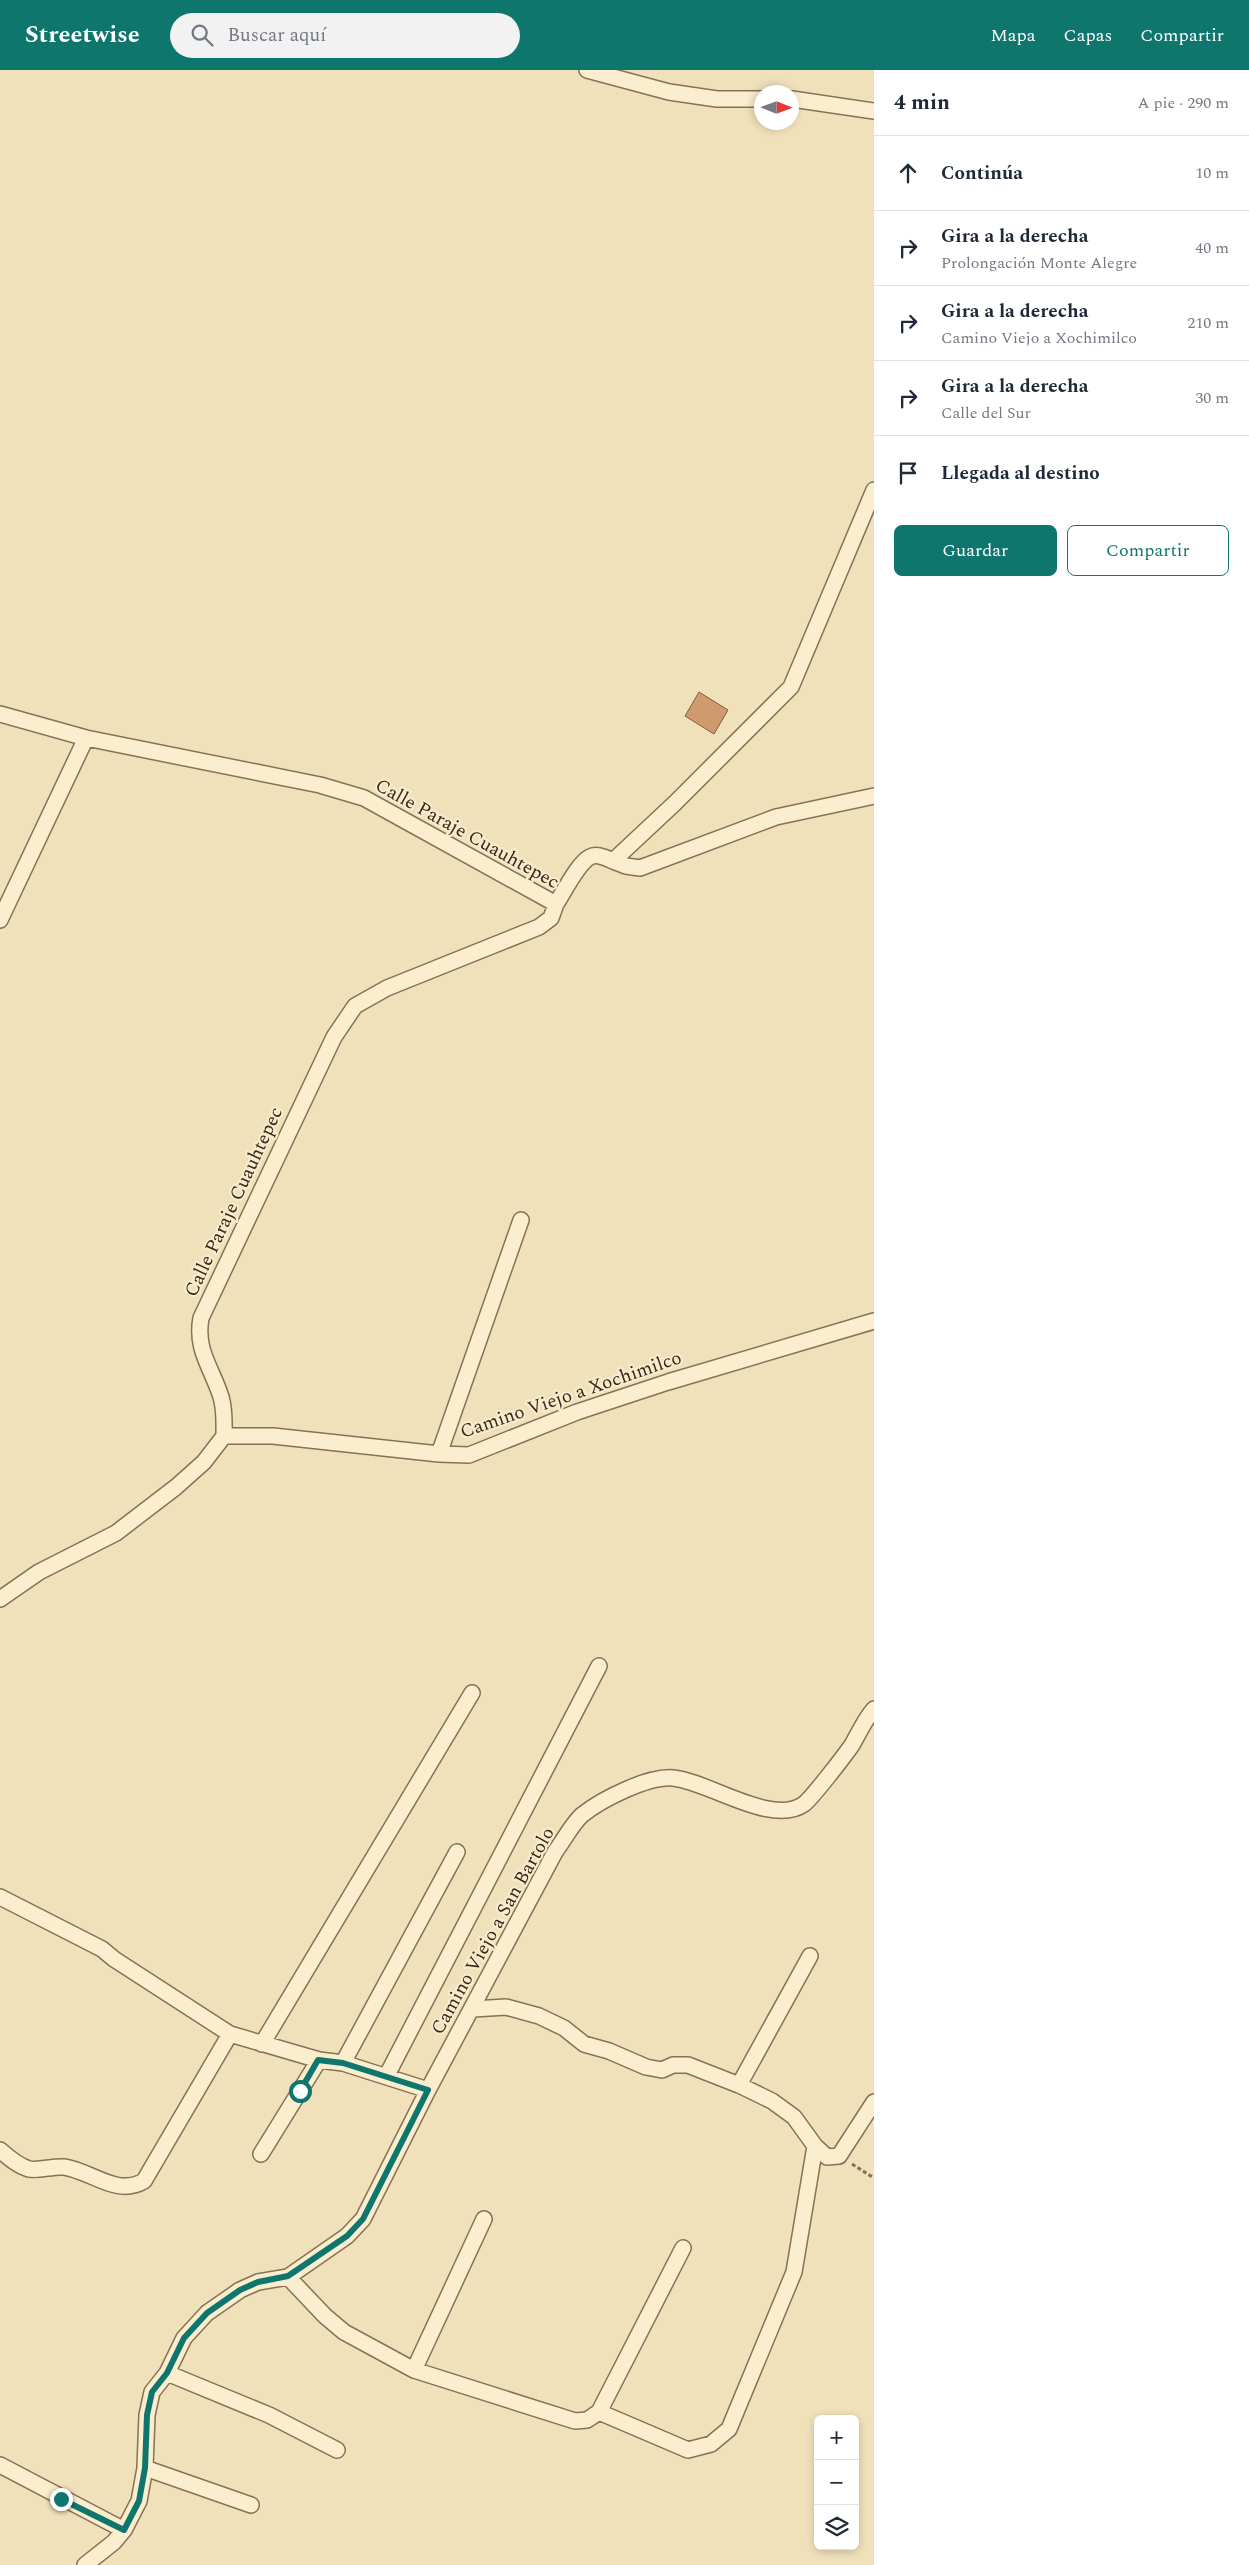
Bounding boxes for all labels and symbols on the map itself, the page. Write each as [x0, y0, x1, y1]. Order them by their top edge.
north arrow [754, 85, 799, 130]
street label: Calle Paraje Cuauhtepec [370, 771, 564, 897]
street label: Calle Paraje Cuauhtepec [177, 1102, 291, 1302]
street label: Camino Viejo a Xochimilco [456, 1343, 686, 1447]
street label: Camino Viejo a San Bartolo [424, 1822, 562, 2040]
route start [289, 2080, 312, 2103]
route end [50, 2488, 73, 2511]

